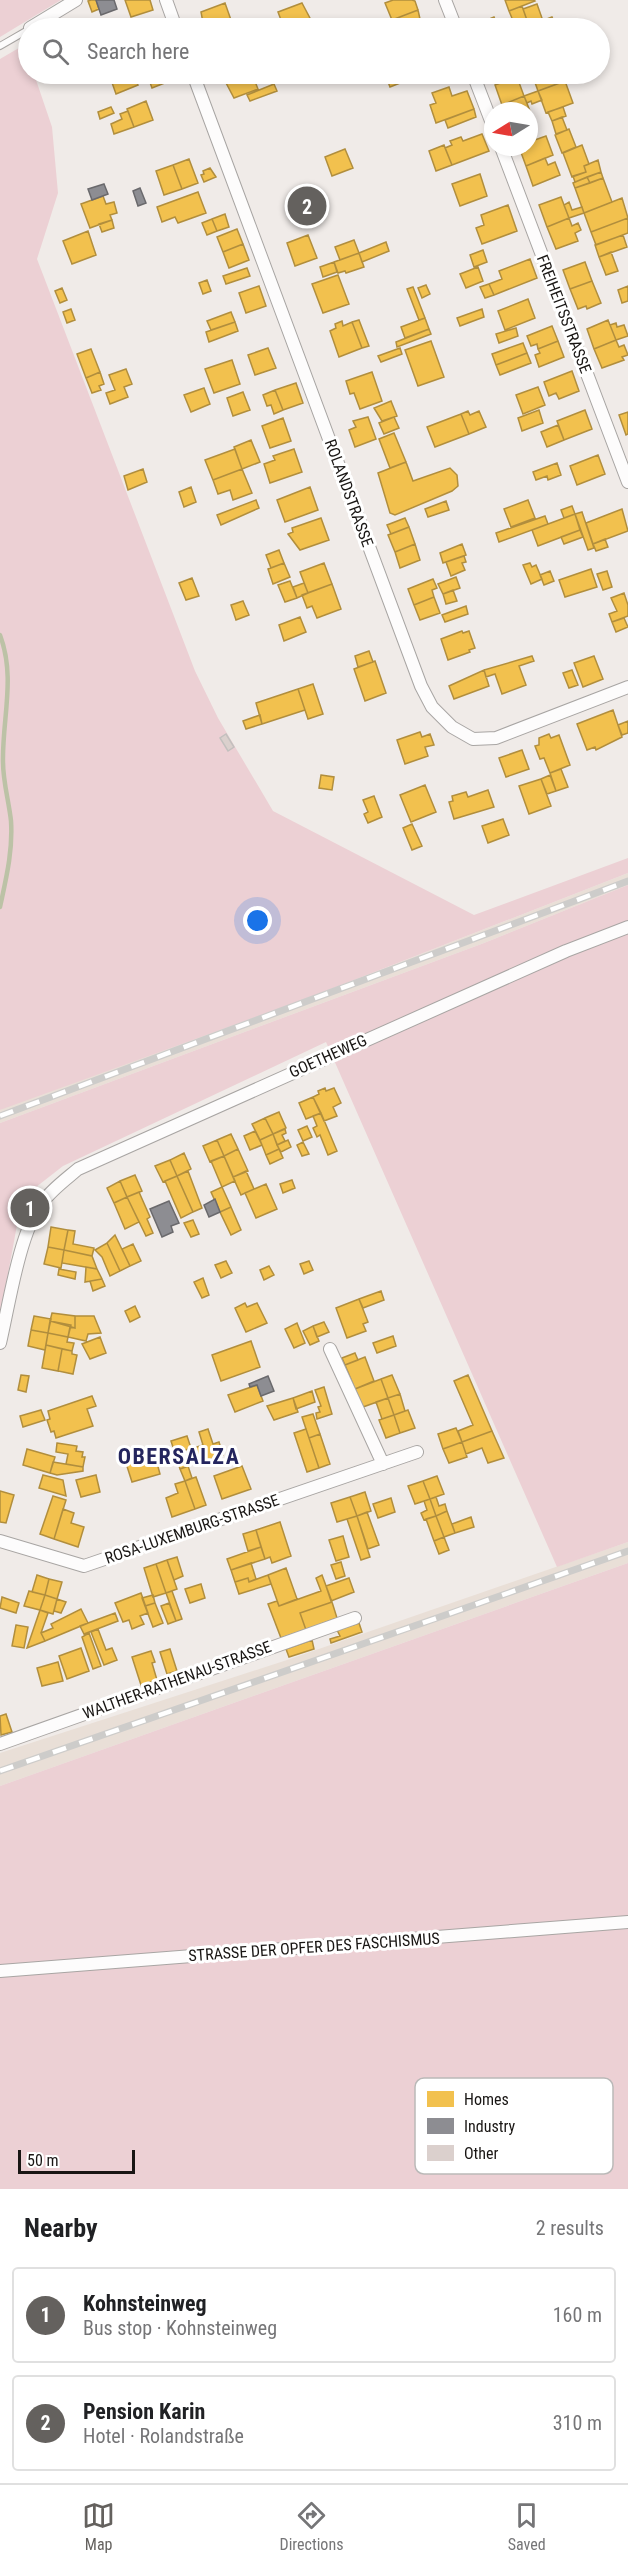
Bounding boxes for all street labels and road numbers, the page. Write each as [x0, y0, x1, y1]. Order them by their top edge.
street label: FREIHEITSSTRASSE [533, 252, 595, 376]
street label: ROLANDSTRASSE [321, 437, 377, 549]
street label: GOETHEWEG [286, 1030, 370, 1082]
street label: ROSA-LUXEMBURG-STRASSE [102, 1490, 282, 1568]
street label: WALTHER-RATHENAU-STRASSE [80, 1637, 274, 1723]
street label: STRASSE DER OPFER DES FASCHISMUS [188, 1929, 440, 1965]

